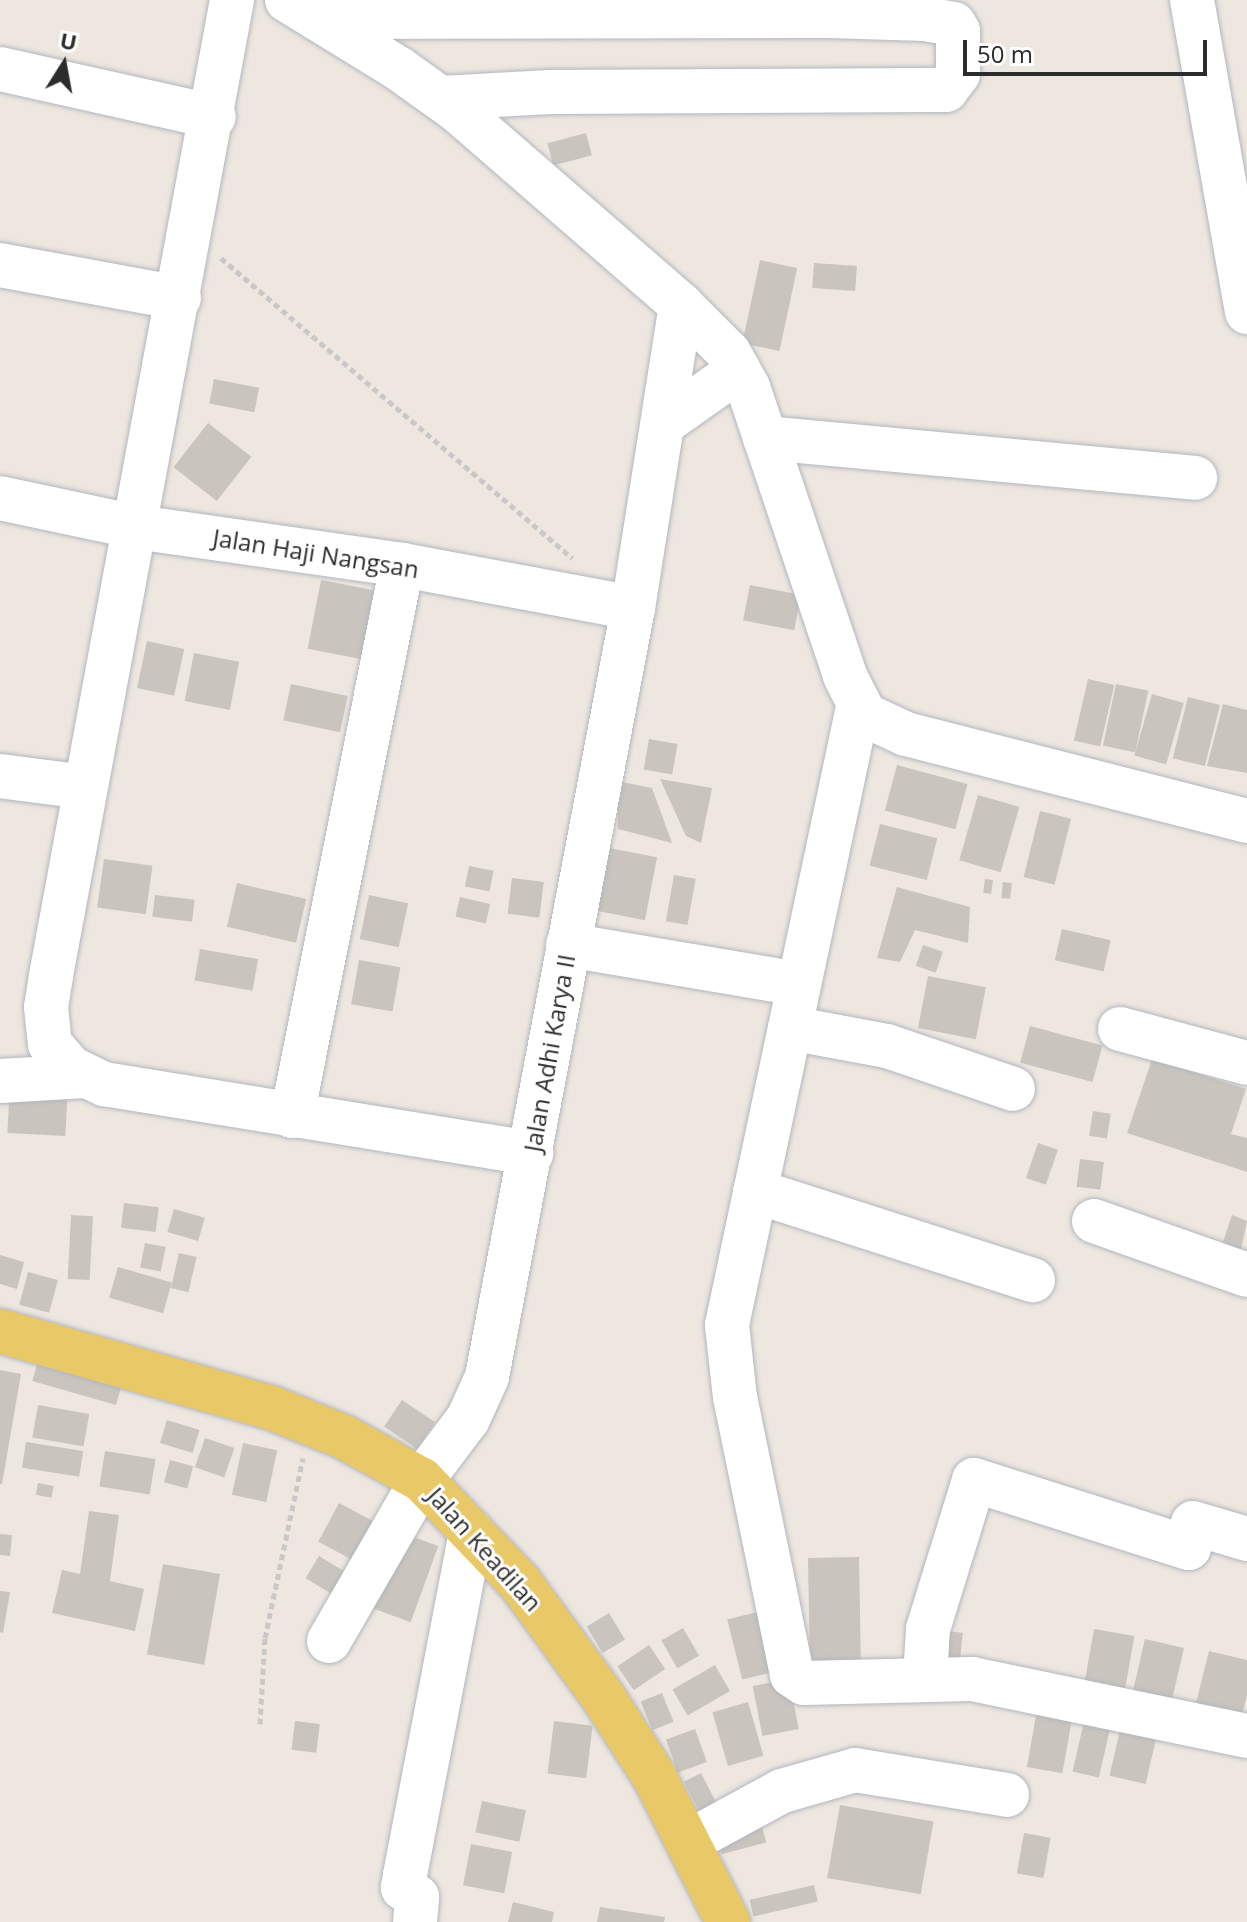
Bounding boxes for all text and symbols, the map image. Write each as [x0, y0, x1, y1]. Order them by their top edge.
north arrow [24, 24, 104, 104]
text: U [58, 24, 80, 57]
scale bar [967, 24, 1211, 74]
text: 50 m [977, 37, 1033, 70]
street label: Jalan Haji Nangsan [211, 522, 421, 584]
street label: Jalan Adhi Karya II [517, 952, 581, 1154]
street label: Jalan Keadilan [422, 1481, 548, 1617]

